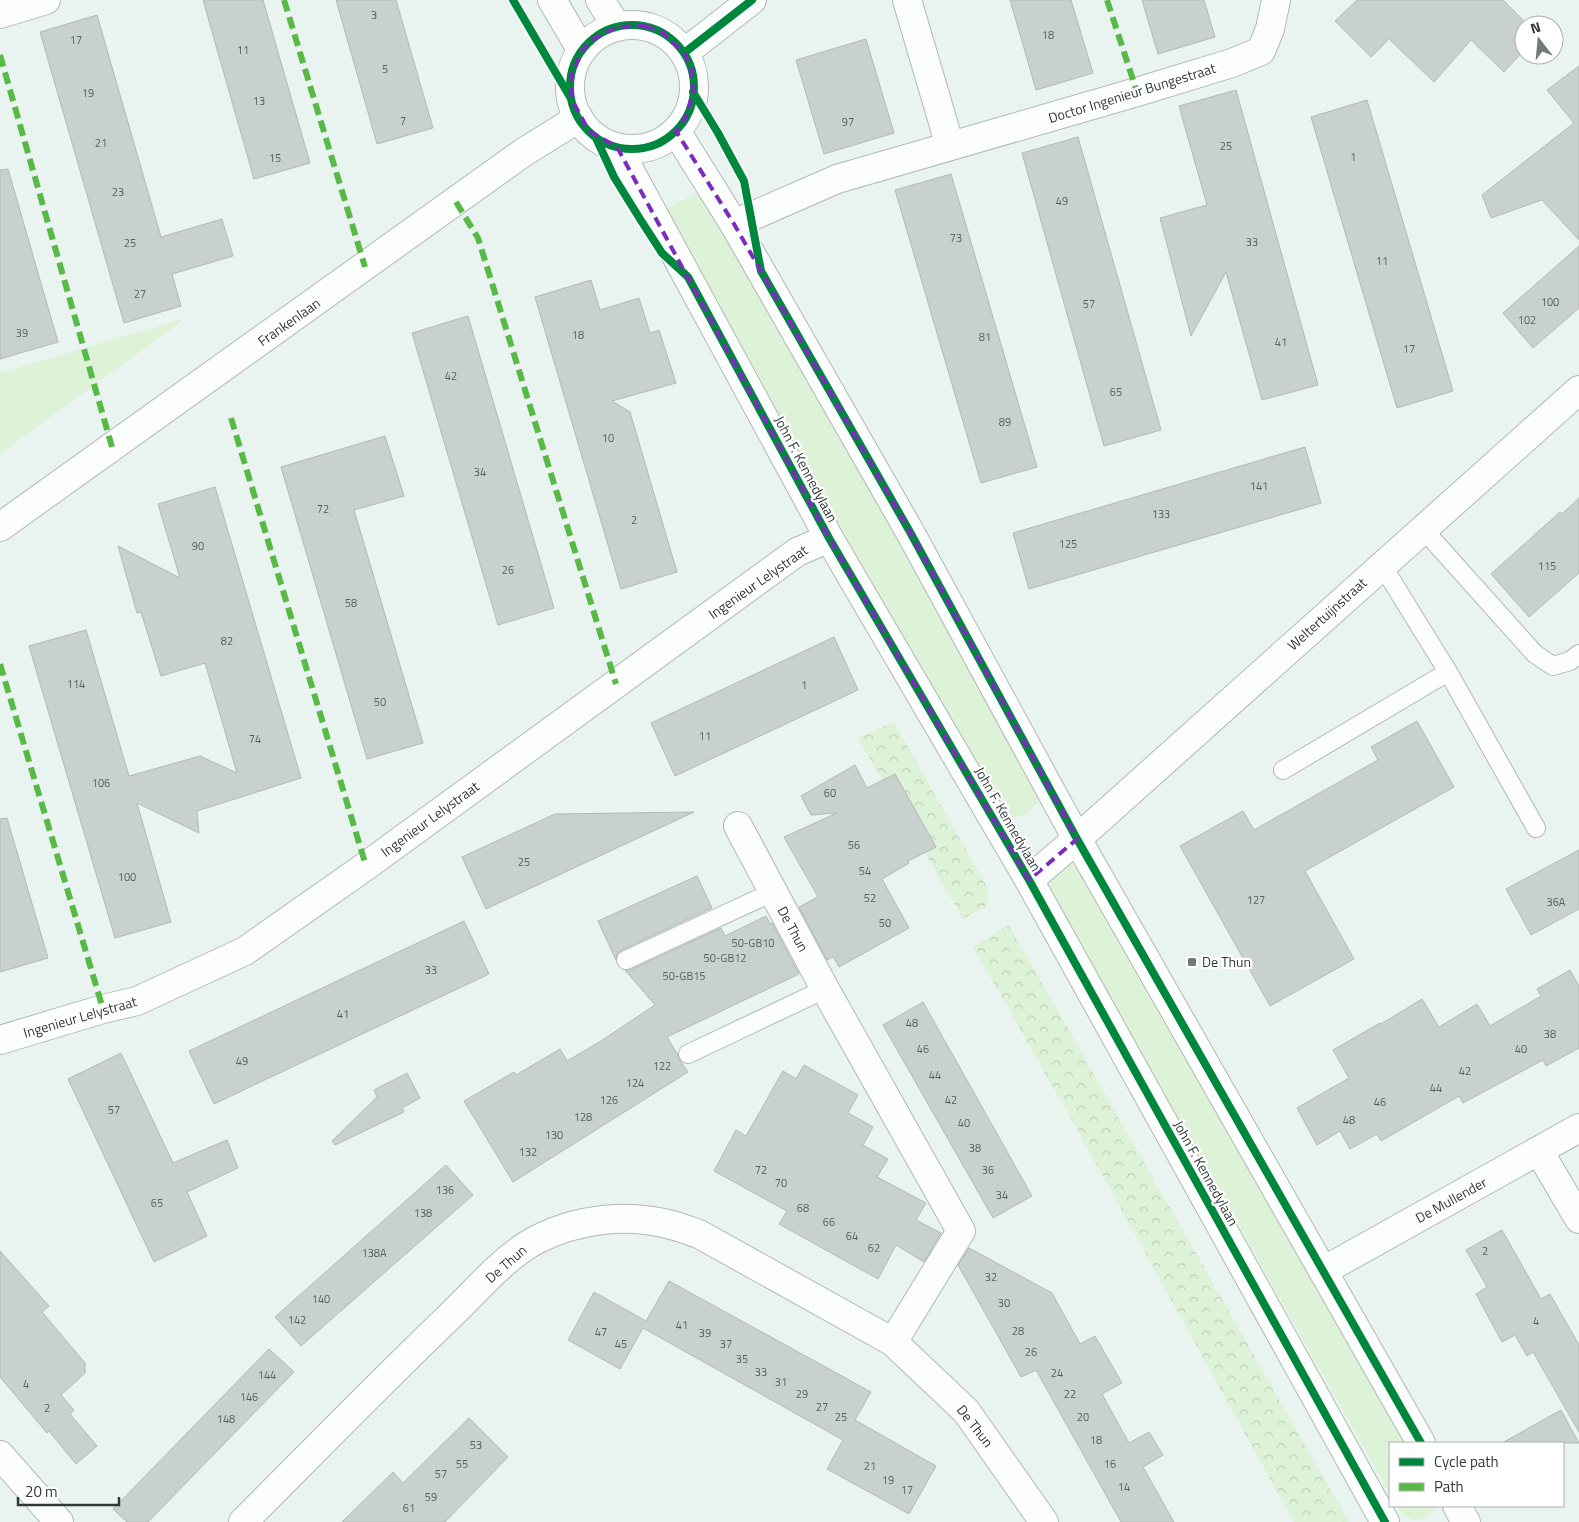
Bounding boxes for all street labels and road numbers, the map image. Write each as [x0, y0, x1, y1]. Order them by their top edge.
street label: Doctor Ingenieur Bungestraat [1046, 57, 1218, 128]
street label: Frankenlaan [253, 292, 324, 351]
street label: John F. Kennedylaan [770, 412, 843, 526]
street label: Ingenieur Lelystraat [704, 539, 812, 624]
street label: Weltertuijnstraat [1282, 572, 1371, 655]
street label: John F. Kennedylaan [970, 762, 1047, 875]
street label: Ingenieur Lelystraat [376, 776, 483, 861]
street label: De Thun [773, 902, 814, 955]
street label: Ingenieur Lelystraat [21, 990, 139, 1043]
street label: John F. Kennedylaan [1169, 1116, 1244, 1229]
street label: De Mullender [1411, 1171, 1490, 1228]
street label: De Thun [480, 1240, 531, 1288]
street label: De Thun [952, 1400, 999, 1451]

